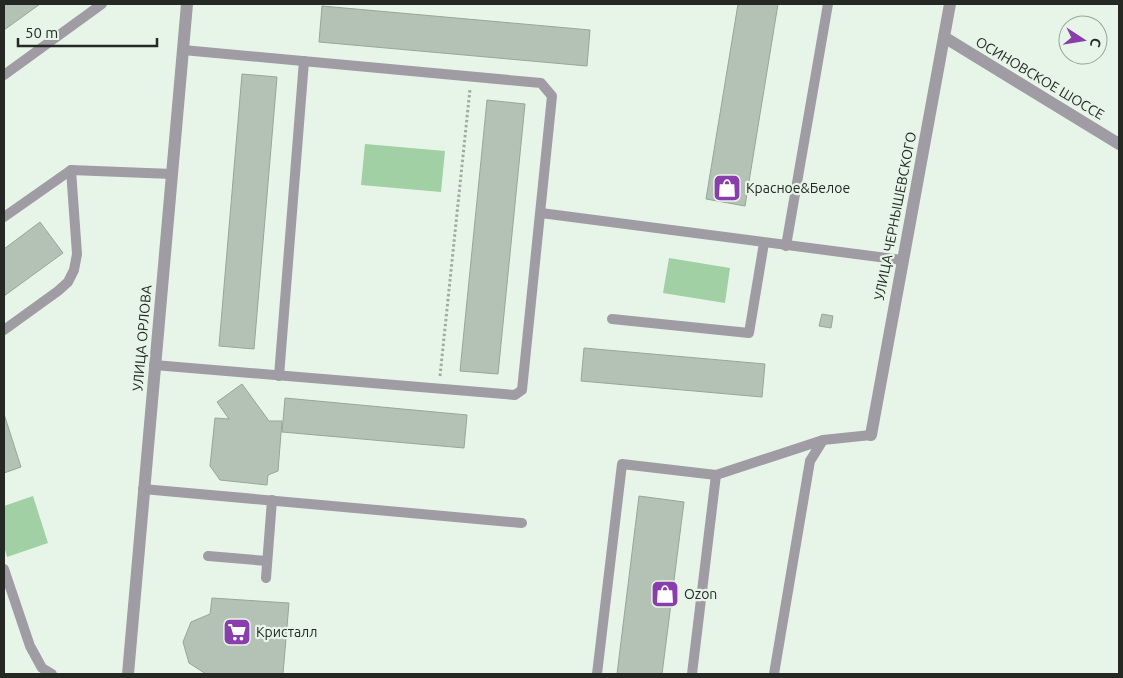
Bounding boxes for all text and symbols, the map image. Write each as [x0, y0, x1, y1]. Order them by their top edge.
scale bar [18, 15, 156, 47]
north arrow [1058, 15, 1108, 65]
text: 50 m [25, 24, 58, 41]
street label: ОСИНОВСКОЕ ШОССЕ [973, 33, 1107, 123]
street label: УЛИЦА ЧЕРНЫШЕВСКОГО [871, 130, 919, 302]
shop icon: Красное&Белое [712, 173, 742, 203]
place label: Красное&Белое [746, 180, 850, 196]
street label: УЛИЦА ОРЛОВА [129, 284, 155, 392]
shop icon: Ozon [650, 579, 680, 609]
place label: Ozon [684, 586, 717, 602]
supermarket icon: Кристалл [222, 617, 252, 647]
place label: Кристалл [256, 624, 318, 640]

